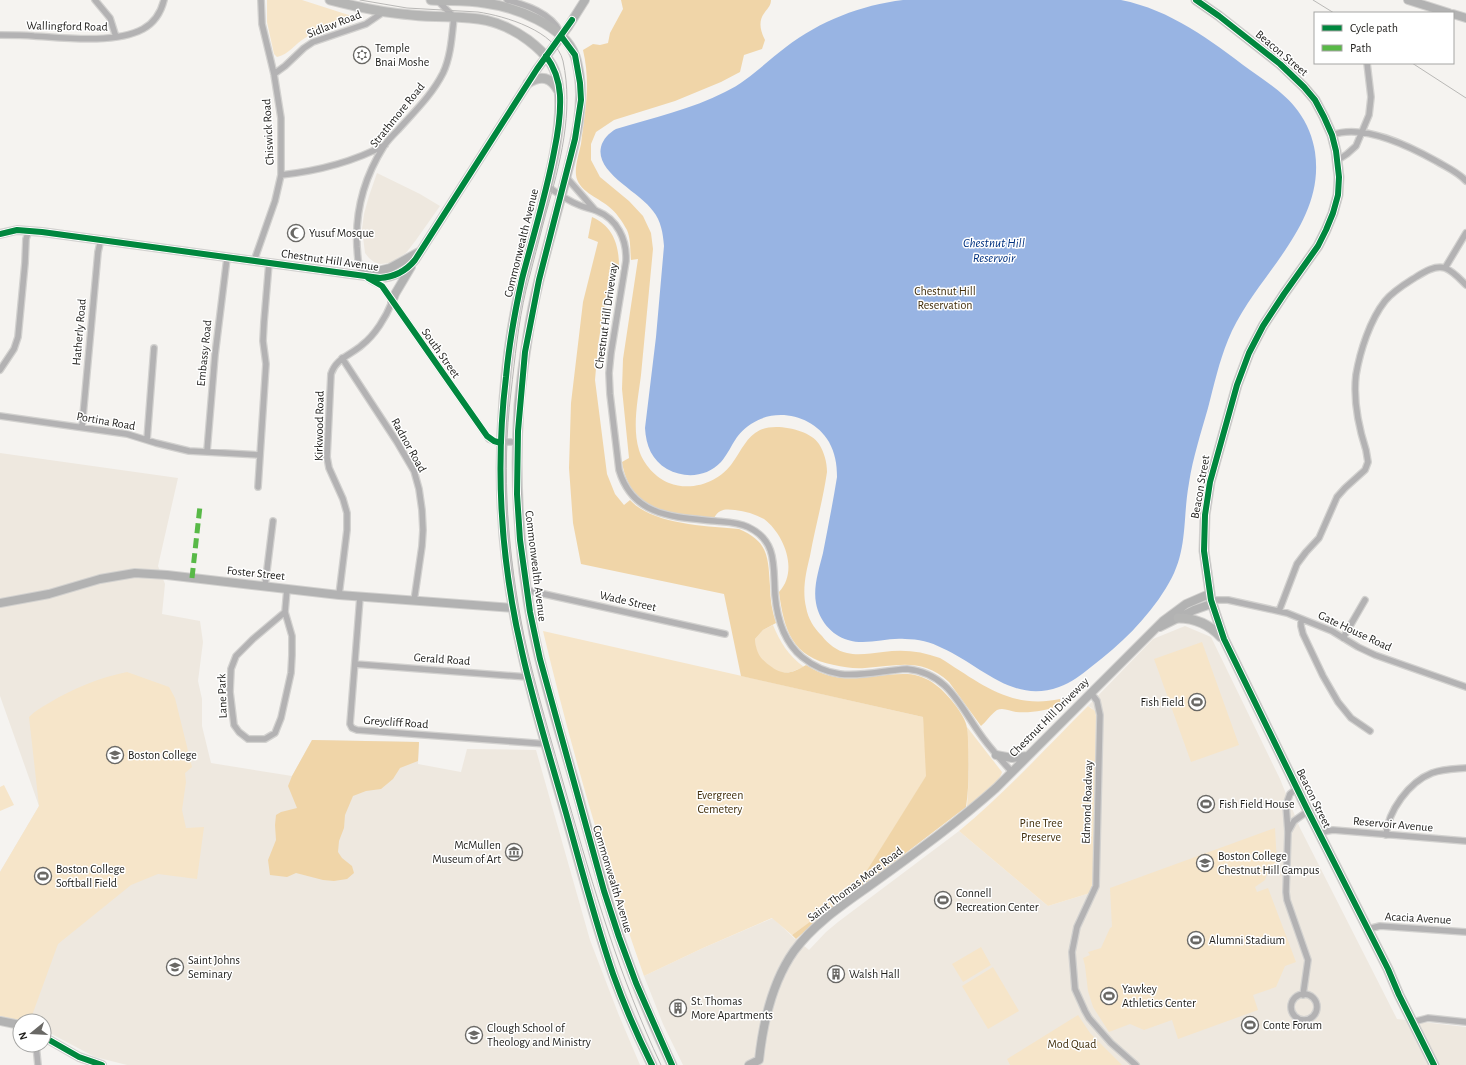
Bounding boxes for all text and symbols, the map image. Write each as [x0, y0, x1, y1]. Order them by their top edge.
street label: Sidlaw Road [305, 8, 363, 40]
legend [1314, 12, 1454, 64]
street label: Wallingford Road [26, 19, 108, 33]
text: Cycle path [1350, 22, 1398, 35]
street label: Beacon Street [1254, 28, 1311, 78]
place label: Temple Bnai Moshe [375, 42, 429, 68]
text: Path [1350, 42, 1372, 54]
synagogue icon: Temple Bnai Moshe [352, 45, 372, 65]
street label: Strathmore Road [367, 80, 427, 150]
street label: Chiswick Road [260, 98, 276, 166]
street label: Commonwealth Avenue [502, 187, 540, 299]
mosque icon: Yusuf Mosque [286, 223, 306, 243]
place label: Yusuf Mosque [309, 227, 374, 239]
water label: Chestnut Hill Reservoir [963, 237, 1025, 265]
street label: Chestnut Hill Avenue [280, 247, 380, 273]
street label: Chestnut Hill Driveway [593, 262, 620, 370]
park label: Chestnut Hill Reservation [914, 285, 976, 311]
street label: Hatherly Road [70, 298, 89, 366]
street label: Embassy Road [195, 319, 214, 387]
street label: South Street [420, 326, 463, 380]
street label: Kirkwood Road [312, 391, 326, 461]
street label: Portina Road [76, 410, 136, 432]
street label: Radnor Road [389, 416, 429, 474]
street label: Beacon Street [1189, 454, 1212, 520]
street label: Commonwealth Avenue [523, 510, 549, 622]
street label: Foster Street [226, 564, 286, 582]
street label: Wade Street [599, 589, 658, 613]
street label: Gate House Road [1316, 609, 1394, 653]
street label: Gerald Road [413, 651, 471, 667]
street label: Lane Park [215, 673, 229, 719]
street label: Chestnut Hill Driveway [1007, 675, 1092, 760]
sports icon: Fish Field [1187, 692, 1207, 712]
place label: Fish Field [1140, 696, 1184, 708]
street label: Greycliff Road [363, 714, 429, 731]
school or university icon: Boston College [105, 745, 125, 765]
place label: Boston College [128, 749, 197, 761]
street label: Edmond Roadway [1080, 760, 1095, 844]
street label: Beacon Street [1295, 767, 1334, 830]
park label: Evergreen Cemetery [697, 789, 743, 816]
sports icon: Fish Field House [1196, 794, 1216, 814]
place label: Fish Field House [1219, 798, 1295, 810]
street label: Reservoir Avenue [1352, 815, 1434, 833]
park label: Pine Tree Preserve [1020, 817, 1062, 843]
street label: Commonwealth Avenue [591, 824, 635, 934]
place label: McMullen Museum of Art [432, 839, 501, 865]
museum icon: McMullen Museum of Art [504, 842, 524, 862]
street label: Saint Thomas More Road [805, 844, 905, 924]
place label: Boston College Chestnut Hill Campus [1218, 850, 1319, 876]
school or university icon: Boston College Chestnut Hill Campus [1195, 853, 1215, 873]
place label: Boston College Softball Field [56, 863, 125, 889]
sports icon: Boston College Softball Field [33, 866, 53, 886]
place label: Connell Recreation Center [956, 887, 1039, 913]
sports icon: Connell Recreation Center [933, 890, 953, 910]
street label: Acacia Avenue [1384, 910, 1452, 926]
sports icon: Alumni Stadium [1186, 930, 1206, 950]
place label: Alumni Stadium [1209, 934, 1285, 946]
place label: Saint Johns Seminary [188, 954, 240, 981]
school or university icon: Saint Johns Seminary [165, 957, 185, 977]
building icon: Walsh Hall [826, 964, 846, 984]
place label: Walsh Hall [849, 968, 900, 980]
place label: Yawkey Athletics Center [1122, 983, 1196, 1009]
sports icon: Yawkey Athletics Center [1099, 986, 1119, 1006]
place label: St. Thomas More Apartments [691, 995, 773, 1021]
building icon: St. Thomas More Apartments [668, 998, 688, 1018]
north arrow [12, 1013, 52, 1053]
sports icon: Conte Forum [1240, 1015, 1260, 1035]
place label: Conte Forum [1263, 1019, 1322, 1031]
place label: Clough School of Theology and Ministry [487, 1022, 591, 1049]
school or university icon: Clough School of Theology and Ministry [464, 1025, 484, 1045]
text: N [17, 1031, 29, 1041]
park label: Mod Quad [1048, 1038, 1096, 1051]

